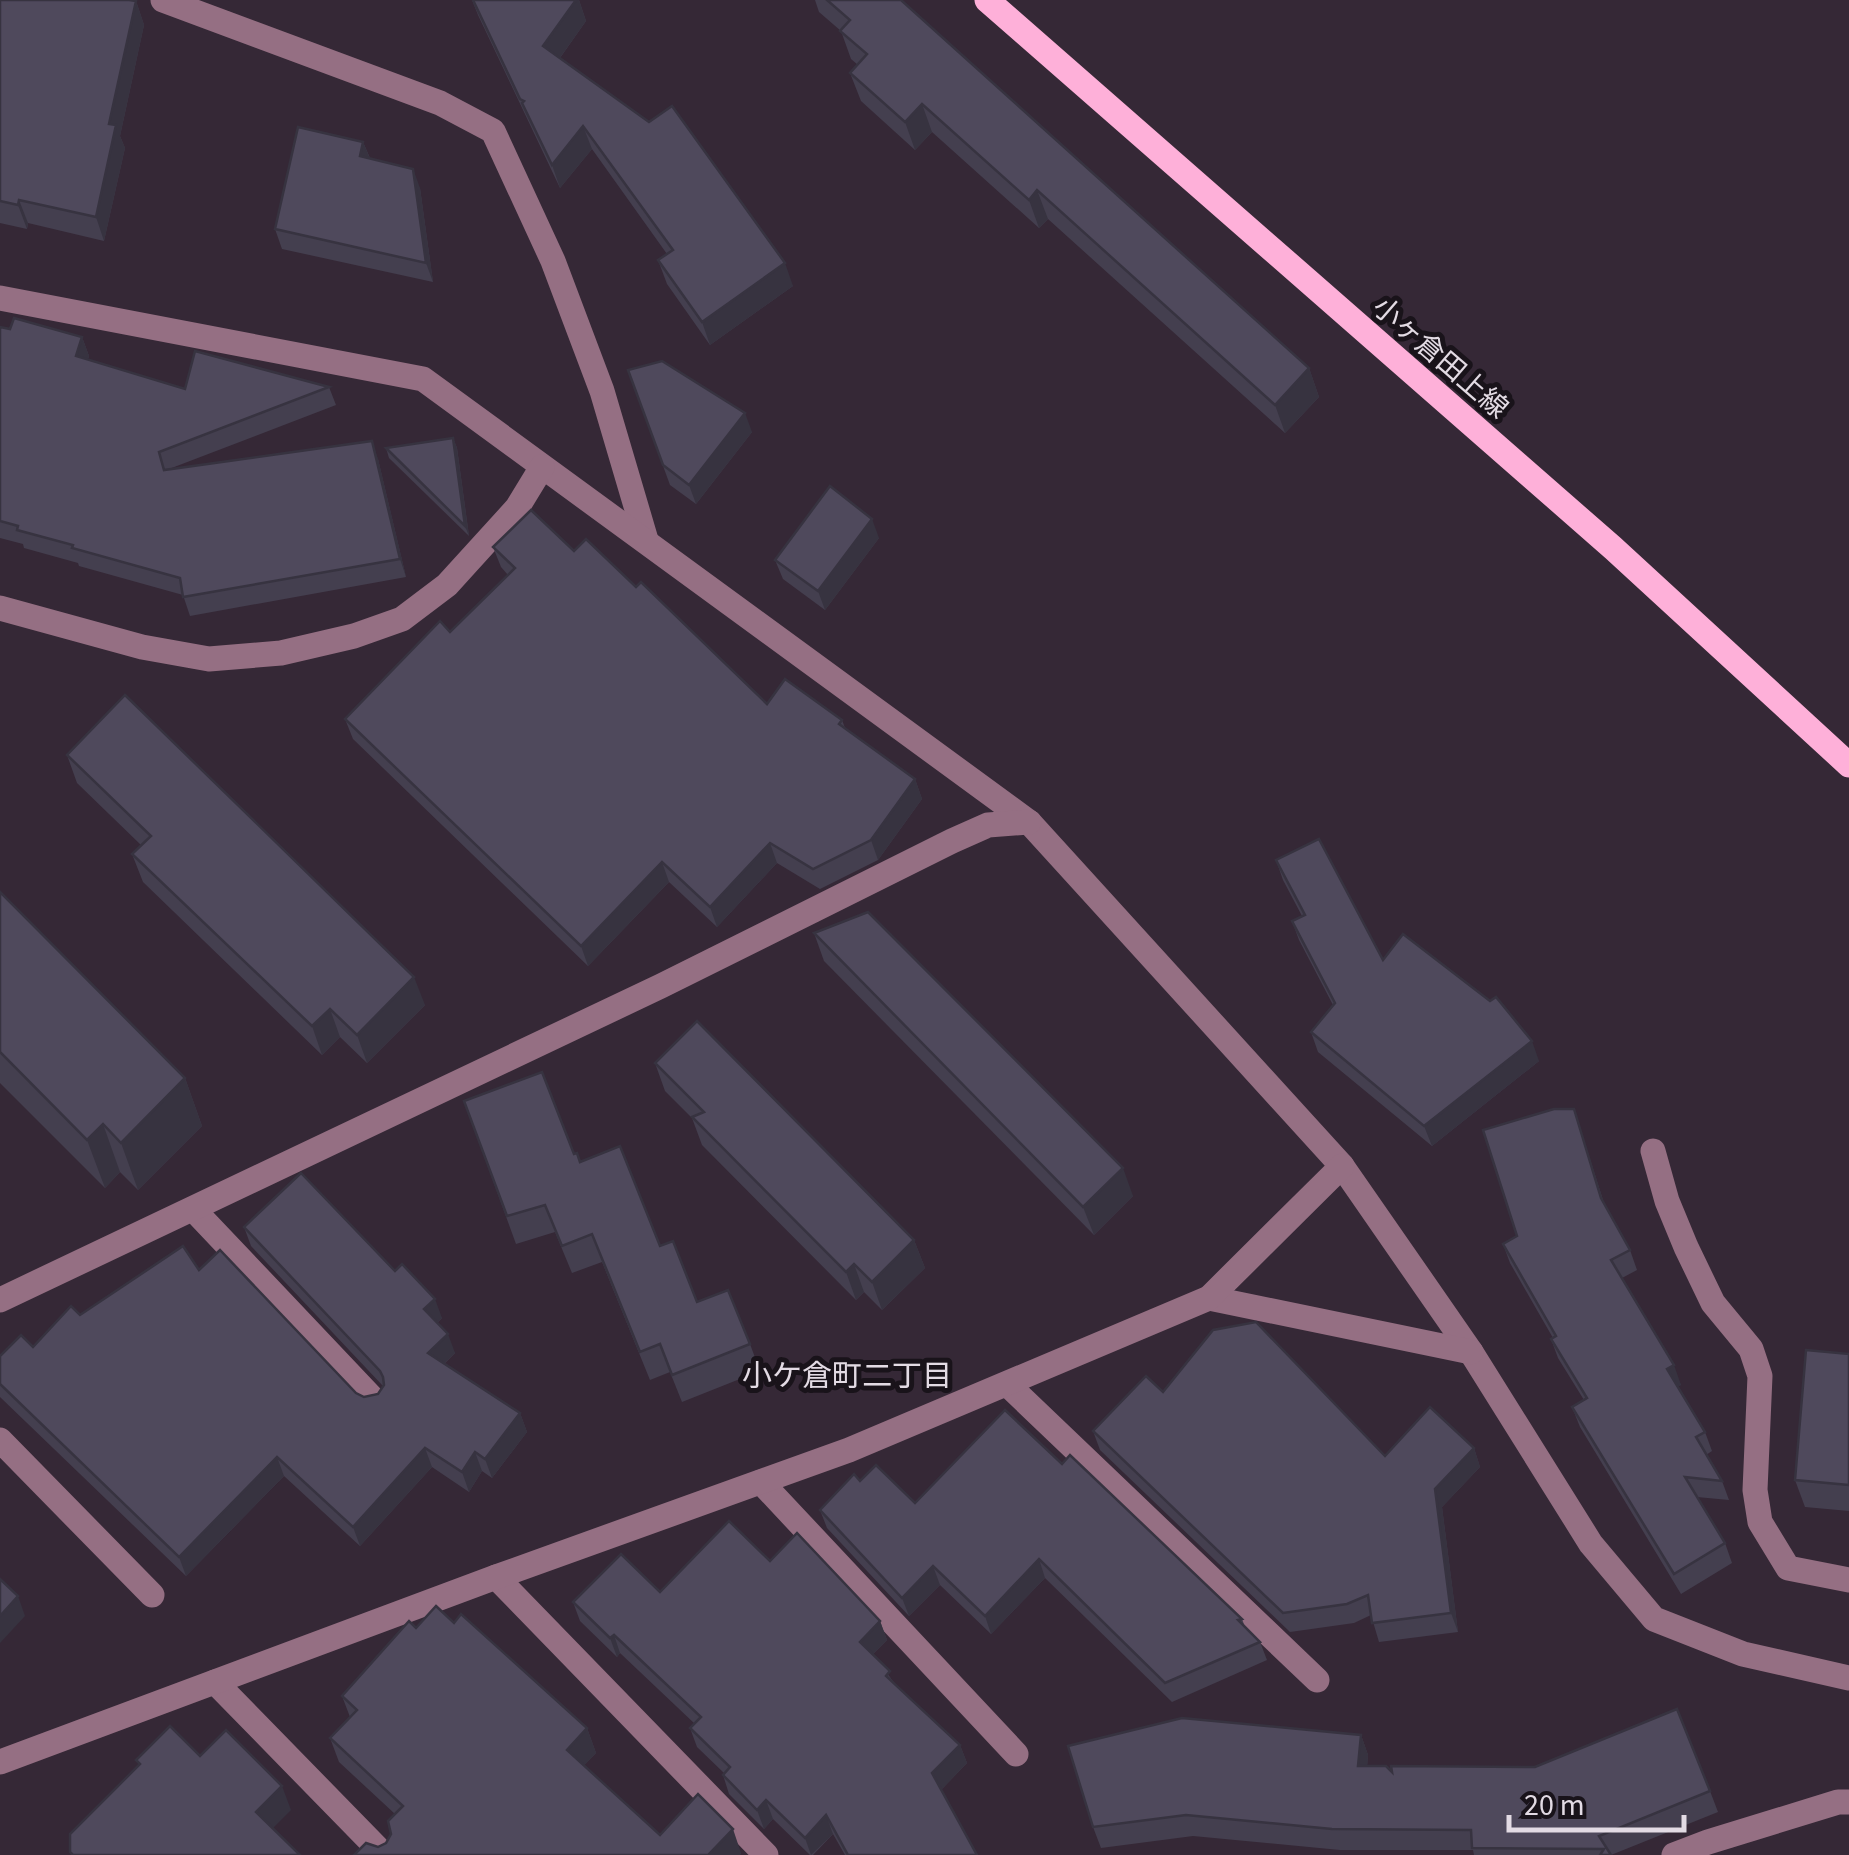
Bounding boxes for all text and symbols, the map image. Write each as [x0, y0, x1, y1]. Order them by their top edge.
street label: 小ヶ倉田上線 [1364, 288, 1517, 428]
district label: 小ケ倉町二丁目 [742, 1355, 952, 1398]
scale bar [1509, 1770, 1684, 1832]
text: 20 m [1524, 1784, 1585, 1827]

